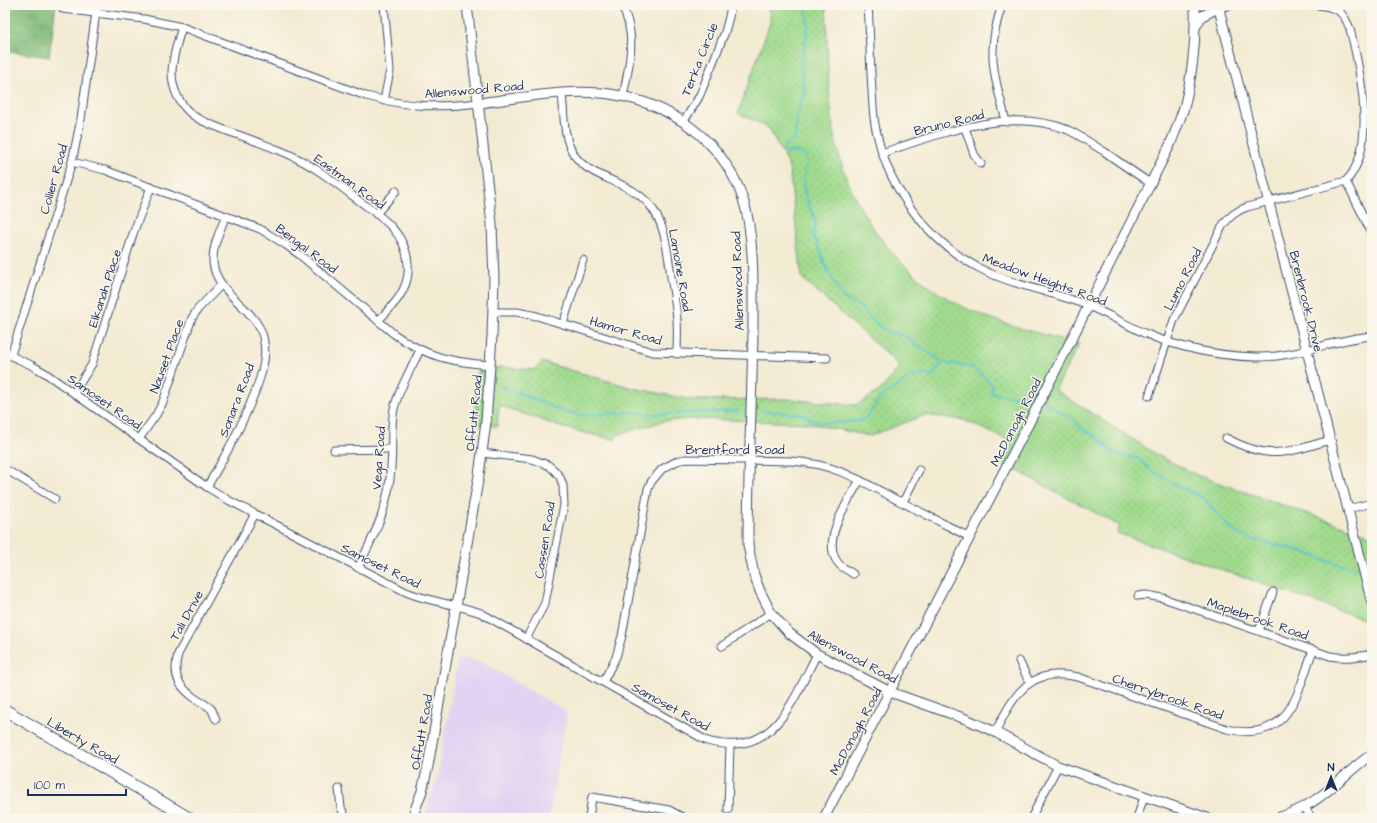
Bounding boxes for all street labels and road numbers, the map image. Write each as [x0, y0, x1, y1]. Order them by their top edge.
street label: Terka Circle [677, 20, 723, 99]
street label: Allenswood Road [424, 77, 525, 103]
street label: Bruno Road [912, 105, 987, 140]
street label: Collier Road [35, 142, 73, 216]
street label: Eastman Road [310, 150, 389, 214]
street label: Bengal Road [271, 220, 341, 279]
street label: Lamoine Road [664, 227, 696, 313]
street label: Allenswood Road [727, 231, 749, 331]
street label: Lumo Road [1159, 245, 1207, 314]
street label: Elkanah Place [84, 247, 126, 330]
street label: Meadow Heights Road [980, 249, 1110, 312]
street label: Brenbrook Drive [1285, 249, 1327, 354]
street label: Hamor Road [588, 312, 664, 350]
street label: Nauset Place [145, 317, 189, 396]
street label: Sonara Road [215, 361, 259, 440]
street label: Samoset Road [64, 370, 145, 434]
street label: Offutt Road [461, 374, 487, 452]
street label: McDonogh Road [986, 375, 1047, 470]
street label: Vega Road [368, 425, 391, 490]
street label: Brentford Road [685, 441, 785, 459]
street label: Cassen Road [530, 500, 560, 580]
street label: Samoset Road [338, 539, 424, 593]
street label: Tali Drive [166, 587, 208, 644]
street label: Maplebrook Road [1205, 593, 1311, 645]
street label: Allenswood Road [804, 626, 901, 688]
street label: Cherrybrook Road [1109, 670, 1226, 725]
street label: Samoset Road [628, 678, 713, 736]
street label: McDonogh Road [825, 684, 888, 779]
street label: Offutt Road [406, 693, 438, 771]
street label: Liberty Road [43, 713, 122, 770]

